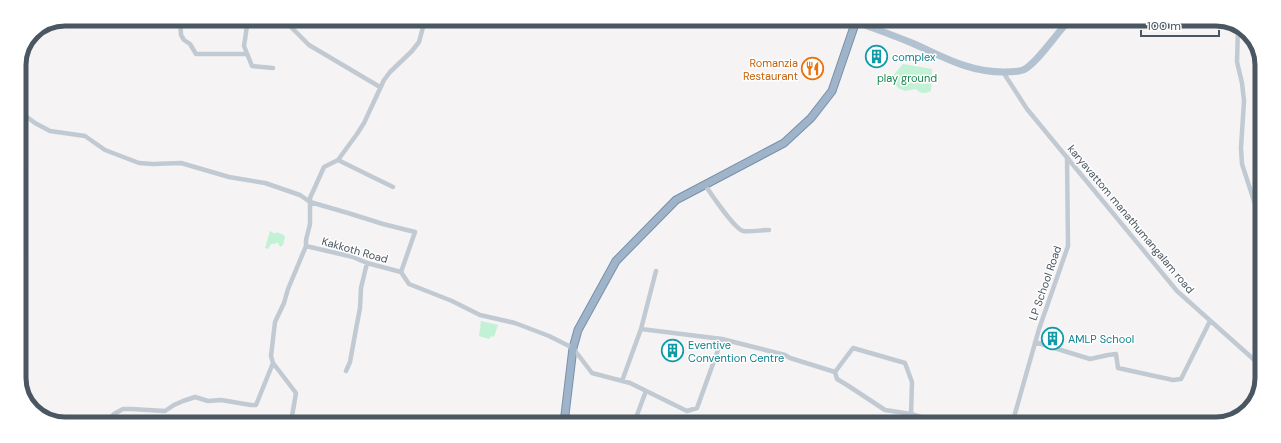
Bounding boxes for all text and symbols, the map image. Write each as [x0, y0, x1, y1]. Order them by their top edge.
scale bar [1141, 12, 1219, 38]
text: 100 m [1147, 18, 1181, 34]
building icon: complex [864, 44, 890, 70]
place label: complex [892, 50, 936, 64]
place label: Romanzia Restaurant [743, 56, 798, 83]
restaurant icon: Romanzia Restaurant [800, 56, 826, 82]
park label: play ground [877, 71, 937, 85]
street label: karyavattom manathumangalam road [1065, 142, 1197, 296]
street label: Kakkoth Road [320, 234, 390, 266]
street label: LP School Road [1026, 244, 1064, 322]
building icon: AMLP School [1040, 326, 1066, 352]
place label: AMLP School [1068, 332, 1134, 346]
building icon: Eventive Convention Centre [659, 338, 685, 364]
place label: Eventive Convention Centre [688, 338, 784, 365]

